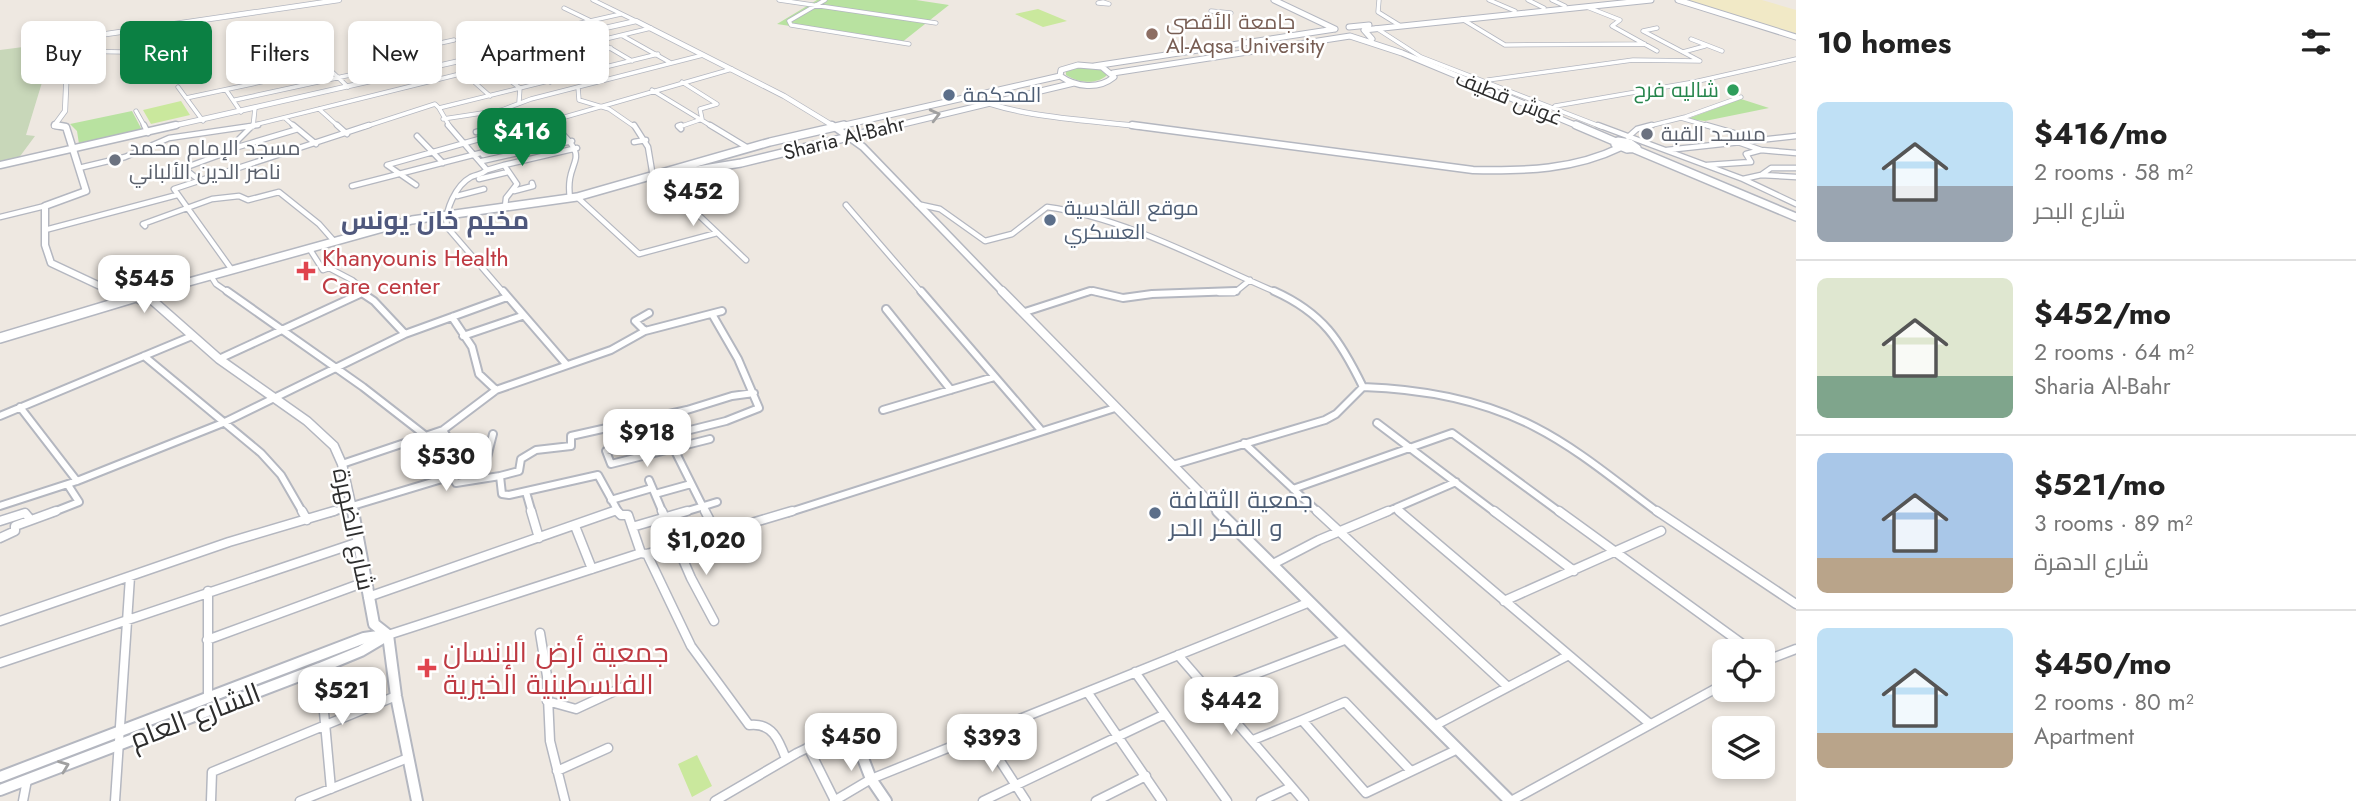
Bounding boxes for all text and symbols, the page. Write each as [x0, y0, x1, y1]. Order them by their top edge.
place label: جامعة الأقصى Al-Aqsa University [1166, 7, 1325, 61]
chip: Buy [21, 21, 106, 84]
chip: Rent [120, 21, 212, 84]
chip: Filters [226, 21, 334, 84]
chip: New [348, 21, 442, 84]
chip: Apartment [456, 21, 609, 84]
text: 10 homes [1817, 21, 1951, 64]
icon: filters [2297, 23, 2335, 61]
marker: جامعة الأقصى Al-Aqsa University [1144, 26, 1160, 42]
street label: غوش قطيف [1451, 63, 1567, 133]
place label: شاليه فرح [1634, 75, 1719, 105]
place label: المحكمة [963, 80, 1041, 110]
marker: شاليه فرح [1725, 82, 1741, 98]
marker: المحكمة [941, 87, 957, 103]
pin: $416 [481, 108, 563, 168]
street label: Sharia Al-Bahr [780, 108, 909, 168]
one-way arrow [929, 109, 941, 123]
text: $416/mo [2034, 112, 2167, 155]
text: $416 [493, 114, 551, 148]
place label: مسجد القبة [1661, 119, 1766, 149]
marker: مسجد القبة [1639, 126, 1655, 142]
icon: home [1873, 130, 1957, 214]
place label: مسجد الإمام محمد ناصر الدين الألباني [129, 133, 301, 188]
marker: مسجد الإمام محمد ناصر الدين الألباني [107, 152, 123, 168]
text: 2 rooms · 58 m² [2034, 155, 2193, 189]
pin: $452 [652, 168, 734, 228]
text: $452 [663, 174, 723, 208]
place label: موقع القادسية العسكري [1064, 193, 1199, 248]
text: شارع البحر [2034, 194, 2126, 228]
district label: مخيم خان يونس [341, 201, 529, 239]
marker: موقع القادسية العسكري [1042, 212, 1058, 228]
place label: Khanyounis Health Care center [322, 240, 509, 303]
pin: $545 [103, 256, 185, 315]
text: $545 [114, 261, 174, 295]
marker: Khanyounis Health Care center [296, 261, 316, 281]
text: $452/mo [2034, 292, 2171, 335]
icon: home [1873, 306, 1957, 390]
text: 2 rooms · 64 m² [2034, 335, 2194, 369]
text: Sharia Al-Bahr [2034, 369, 2171, 403]
pin: $918 [606, 410, 688, 469]
text: $918 [619, 415, 675, 449]
pin: $530 [405, 434, 487, 493]
text: $530 [417, 439, 475, 473]
text: $521/mo [2034, 463, 2165, 506]
street label: شارع الضهرة [324, 465, 384, 593]
icon: home [1873, 481, 1957, 565]
place label: جمعية الثقافة و الفكر الحر [1167, 482, 1313, 545]
marker: جمعية الثقافة و الفكر الحر [1147, 505, 1163, 521]
text: 3 rooms · 89 m² [2034, 506, 2193, 540]
pin: $1,020 [649, 518, 763, 577]
text: $1,020 [666, 523, 746, 557]
text: شارع الدهرة [2034, 545, 2149, 579]
place label: جمعية أرض الإنسان الفلسطينية الخيرية [443, 632, 669, 705]
map controls [1712, 639, 1775, 779]
button: locate [1712, 639, 1775, 702]
text: $450/mo [2034, 642, 2171, 685]
icon: home [1873, 656, 1957, 740]
marker: جمعية أرض الإنسان الفلسطينية الخيرية [417, 658, 437, 678]
pin: $521 [301, 668, 383, 727]
street label: الشارع العام [123, 672, 267, 760]
text: $521 [314, 673, 370, 707]
pin: $442 [1190, 678, 1272, 737]
text: $442 [1200, 683, 1262, 717]
text: 2 rooms · 80 m² [2034, 685, 2194, 719]
pin: $450 [810, 714, 892, 773]
pin: $393 [951, 714, 1033, 774]
button: layers [1712, 716, 1775, 779]
text: $450 [821, 719, 881, 753]
text: Apartment [2034, 719, 2134, 753]
text: $393 [963, 720, 1021, 754]
one-way arrow [57, 760, 69, 774]

